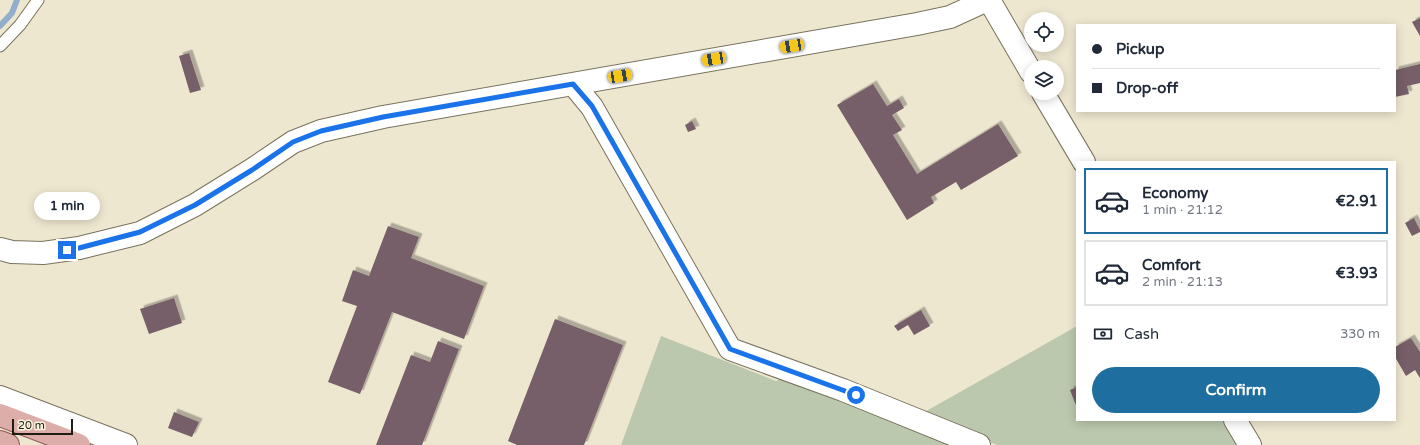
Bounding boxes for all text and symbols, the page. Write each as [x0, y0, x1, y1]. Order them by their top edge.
map controls [1024, 12, 1064, 100]
button: locate [1024, 12, 1064, 52]
car [779, 38, 805, 54]
text: Pickup [1116, 40, 1164, 58]
car [701, 51, 727, 67]
button: layers [1024, 60, 1064, 100]
car [607, 68, 633, 84]
text: Drop-off [1116, 79, 1178, 97]
icon: car [1094, 183, 1130, 219]
text: Economy [1142, 184, 1208, 202]
callout: 1 min [34, 192, 100, 220]
text: €2.91 [1336, 192, 1378, 210]
text: 1 min [50, 198, 84, 214]
text: 1 min · 21:12 [1142, 202, 1223, 218]
route end [58, 241, 76, 259]
icon: car [1094, 255, 1130, 291]
text: Comfort [1142, 256, 1201, 274]
text: €3.93 [1336, 264, 1378, 282]
text: 2 min · 21:13 [1142, 274, 1223, 290]
icon: cash [1092, 323, 1114, 345]
text: Cash [1124, 325, 1159, 343]
text: 330 m [1340, 326, 1380, 342]
button: Confirm [1092, 367, 1380, 413]
route start [847, 386, 865, 404]
scale bar [12, 417, 73, 436]
text: 20 m [18, 419, 45, 432]

